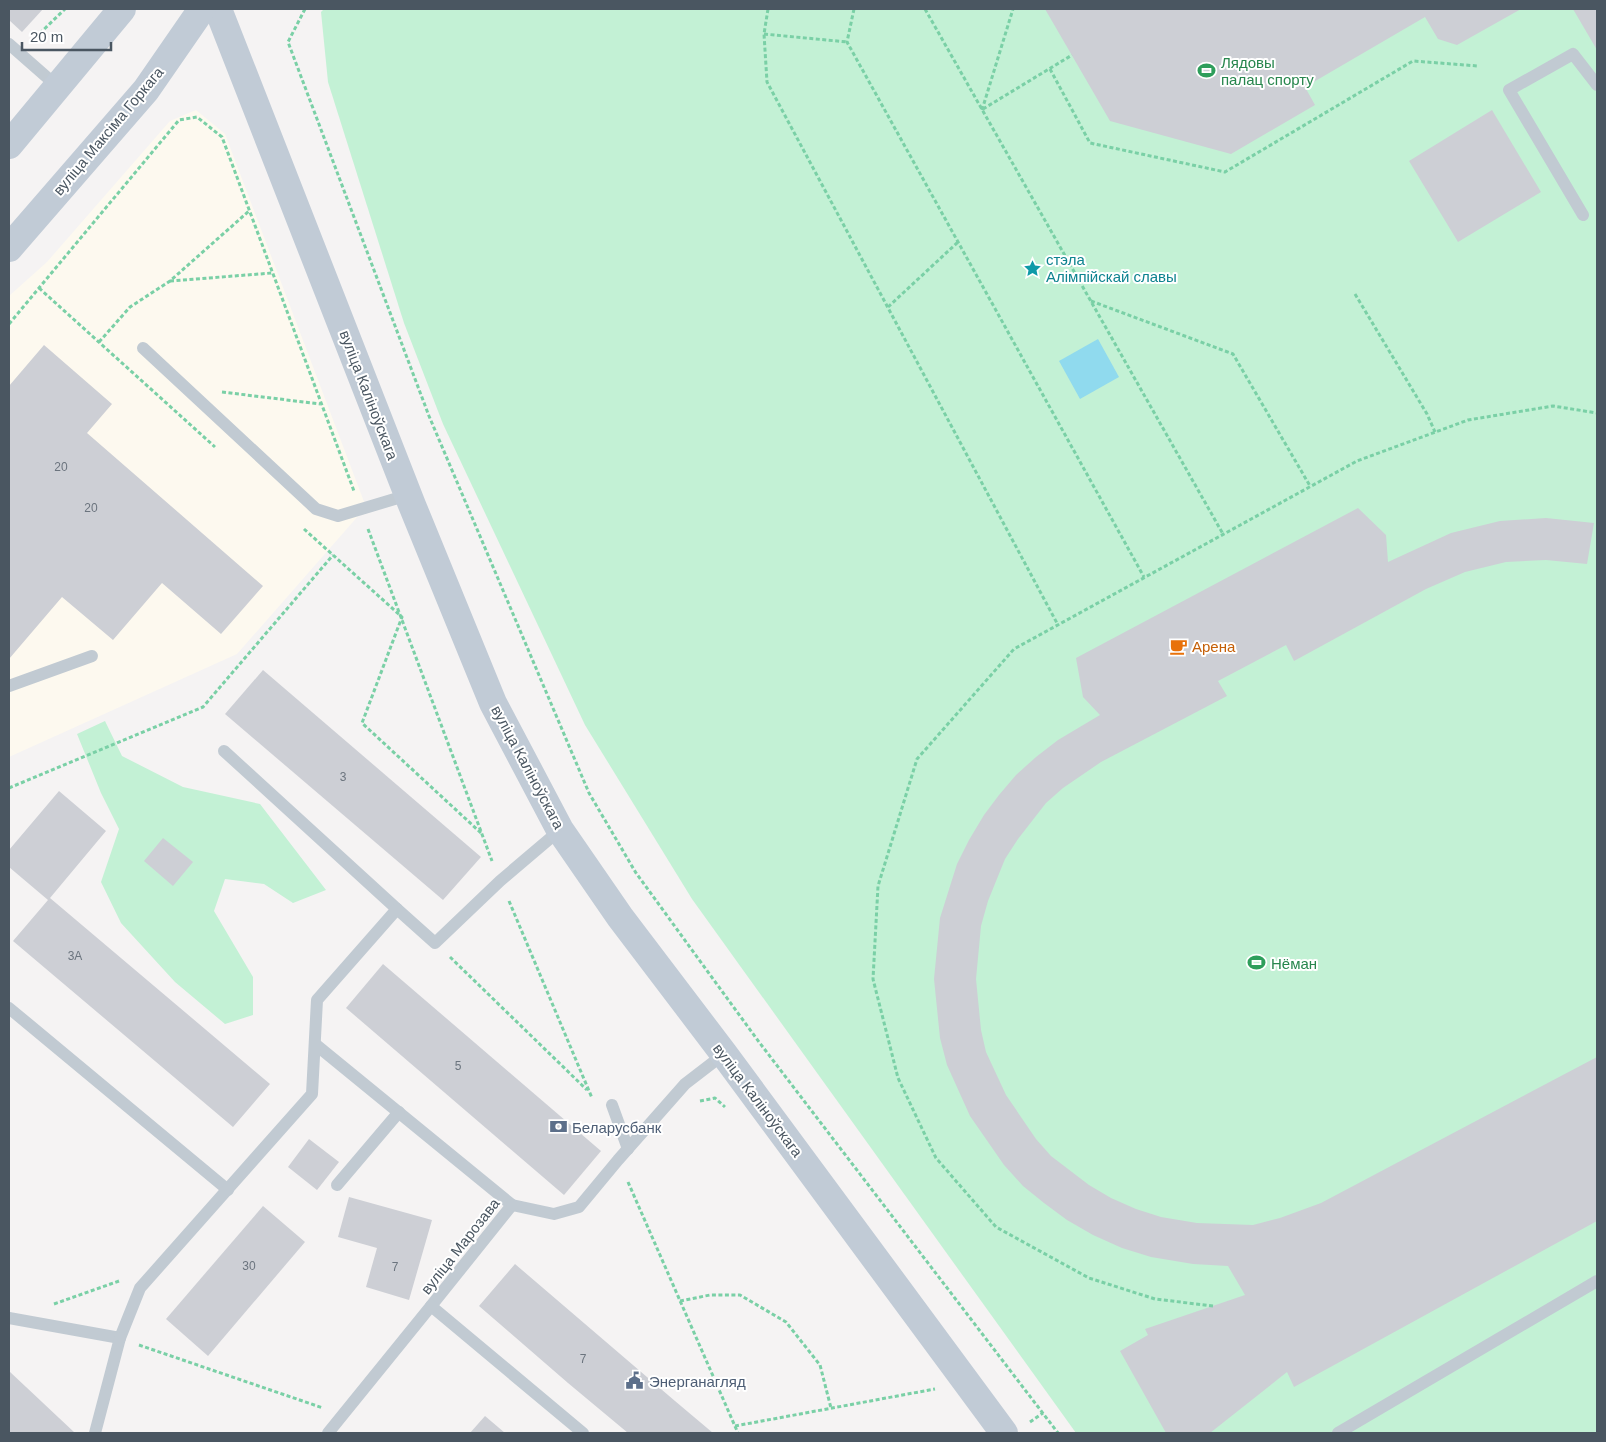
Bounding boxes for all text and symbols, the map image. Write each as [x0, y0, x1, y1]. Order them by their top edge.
scale bar [22, 20, 111, 52]
text: 20 m [30, 28, 63, 45]
place label: Лядовы палац спорту [1221, 54, 1314, 88]
sports icon: Лядовы палац спорту [1197, 61, 1217, 81]
street label: вуліца Максіма Горкага [49, 63, 167, 198]
place label: стэла Алімпійскай славы [1046, 251, 1177, 285]
place icon: стэла Алімпійскай славы [1022, 258, 1042, 278]
street label: вуліца Каліноўскага [336, 328, 402, 463]
house number: 20 [54, 460, 68, 474]
house number: 20 [84, 501, 98, 515]
cafe icon: Арена [1168, 636, 1188, 656]
place label: Арена [1192, 638, 1236, 655]
street label: вуліца Каліноўскага [488, 702, 568, 832]
house number: 3 [340, 770, 347, 784]
house number: 3А [68, 949, 82, 963]
sports icon: Нёман [1247, 953, 1267, 973]
place label: Нёман [1271, 955, 1317, 972]
street label: вуліца Каліноўскага [710, 1040, 807, 1161]
house number: 5 [455, 1059, 462, 1073]
bank icon: Беларусбанк [548, 1117, 568, 1137]
place label: Беларусбанк [572, 1119, 662, 1136]
street label: вуліца Марозава [417, 1194, 503, 1297]
house number: 30 [242, 1259, 256, 1273]
house number: 7 [392, 1260, 399, 1274]
house number: 7 [580, 1352, 587, 1366]
public building icon: Энерганагляд [625, 1371, 645, 1391]
place label: Энерганагляд [649, 1373, 746, 1390]

